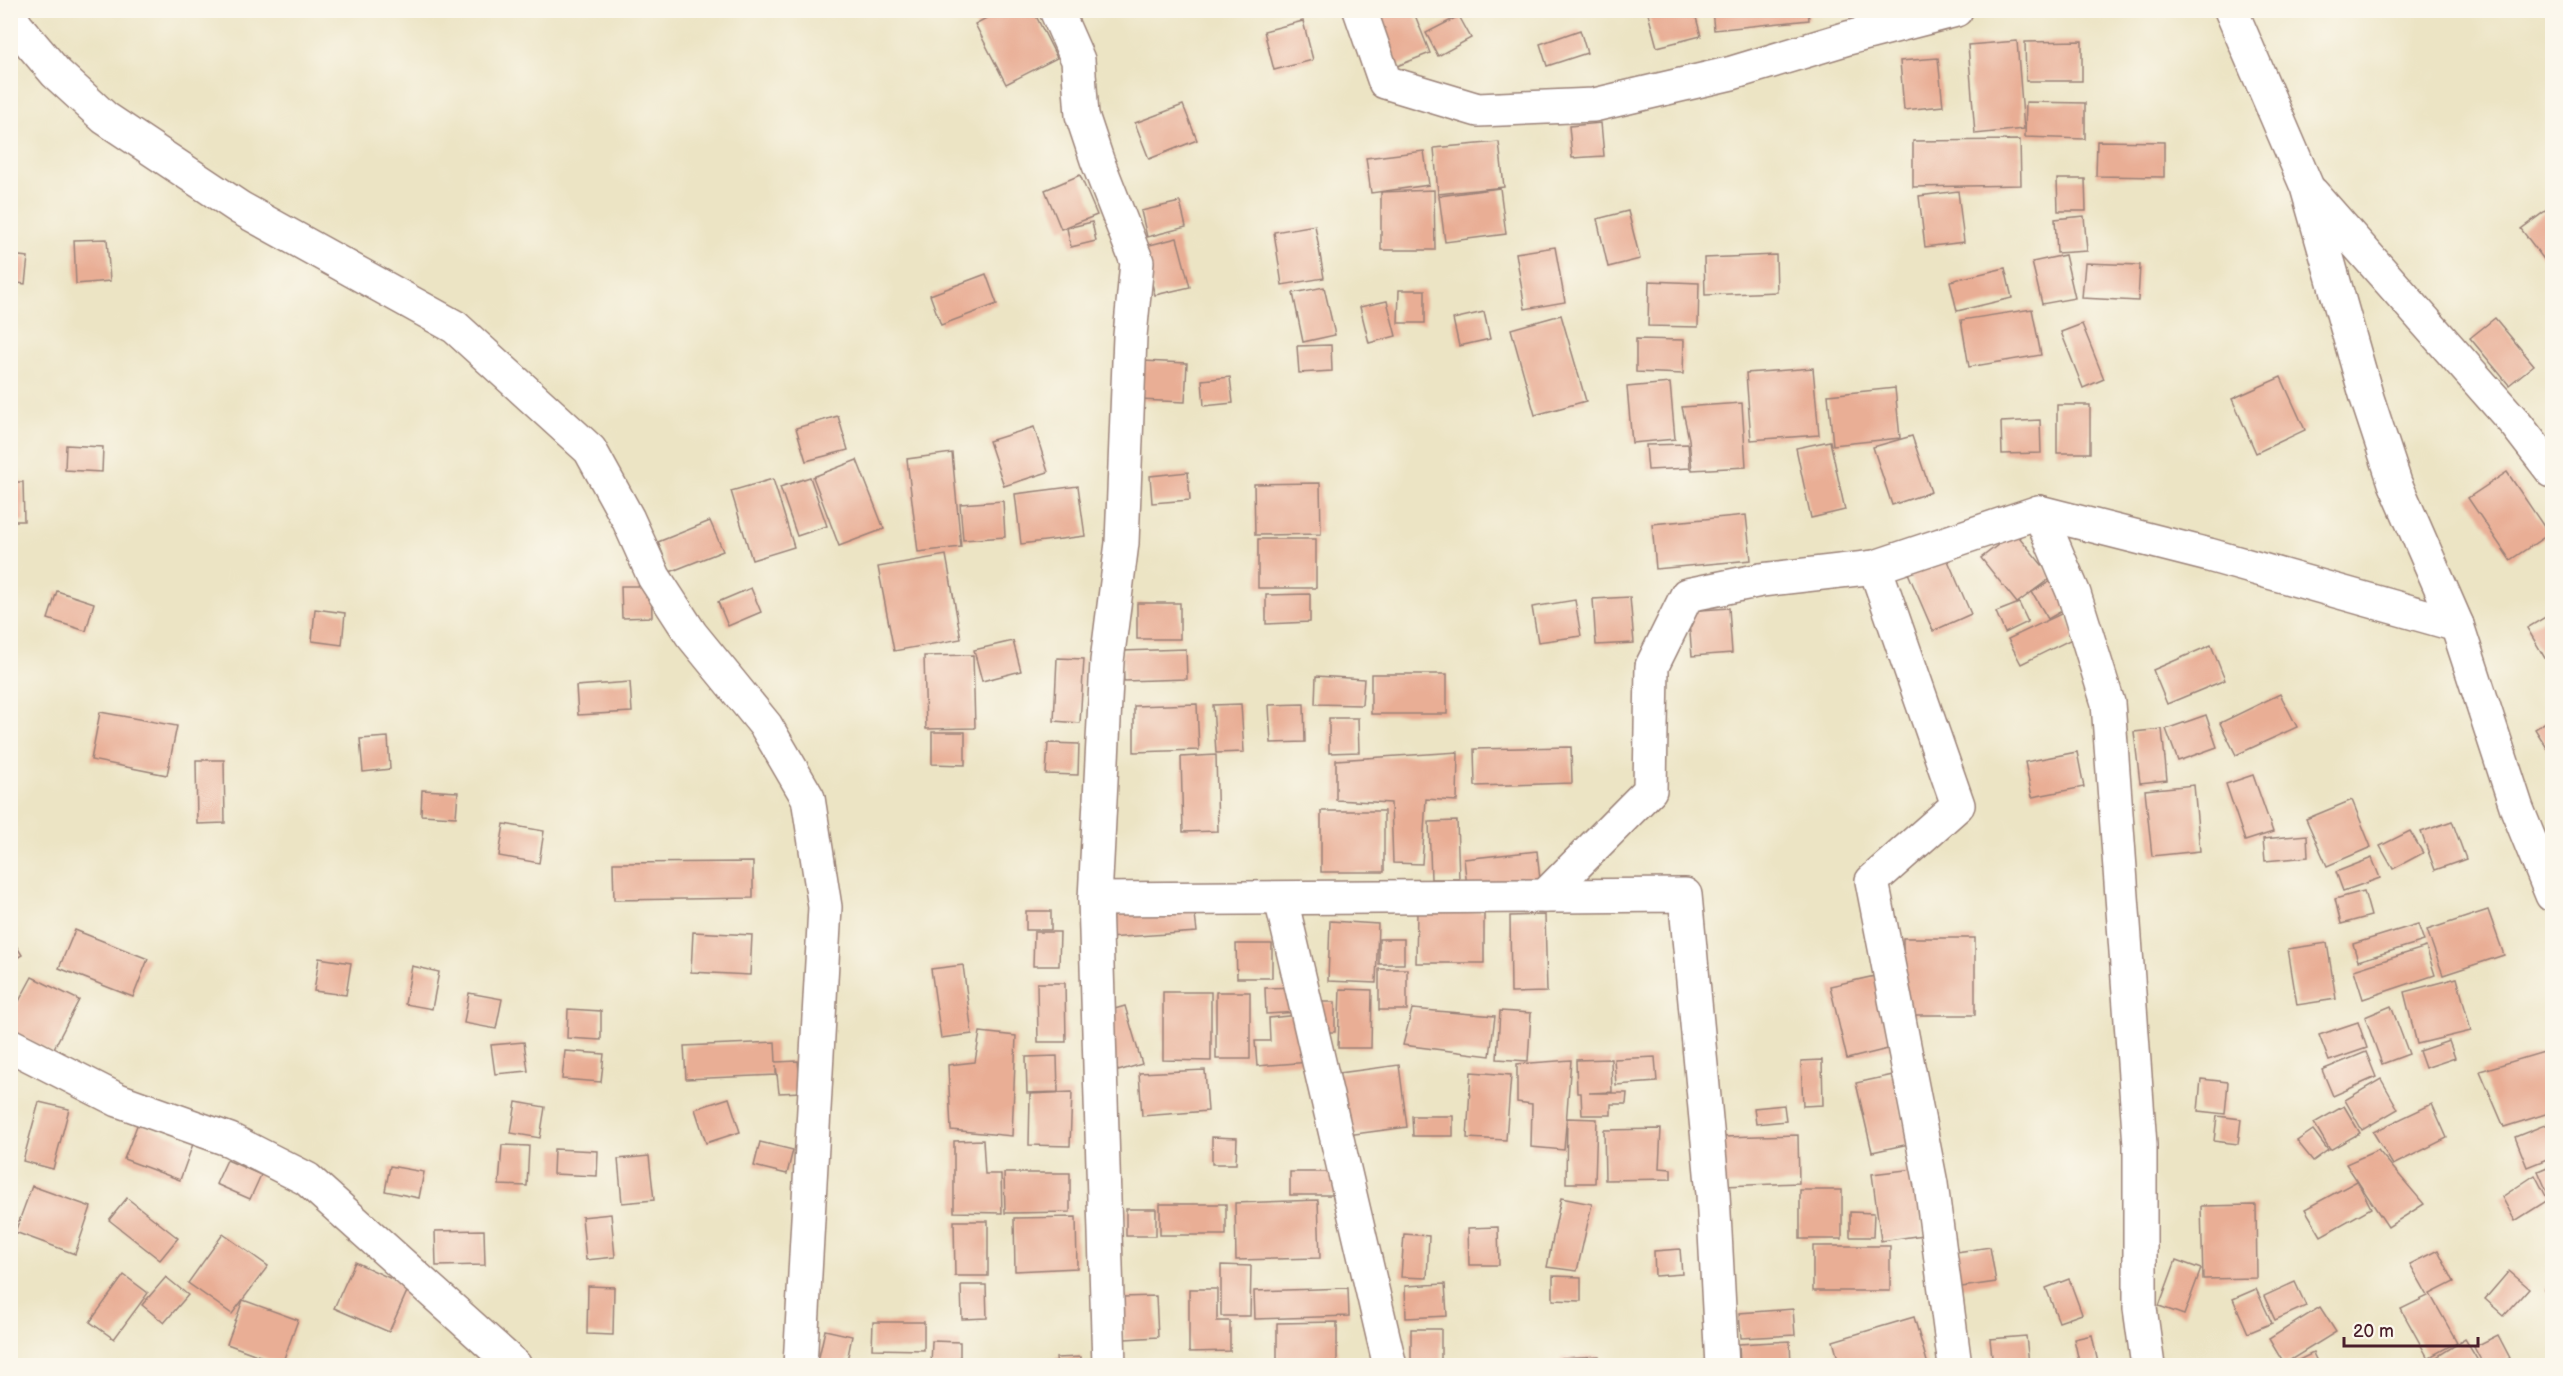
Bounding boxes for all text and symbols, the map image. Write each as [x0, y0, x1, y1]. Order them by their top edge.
scale bar [2344, 1310, 2478, 1348]
text: 20 m [2353, 1321, 2394, 1342]

